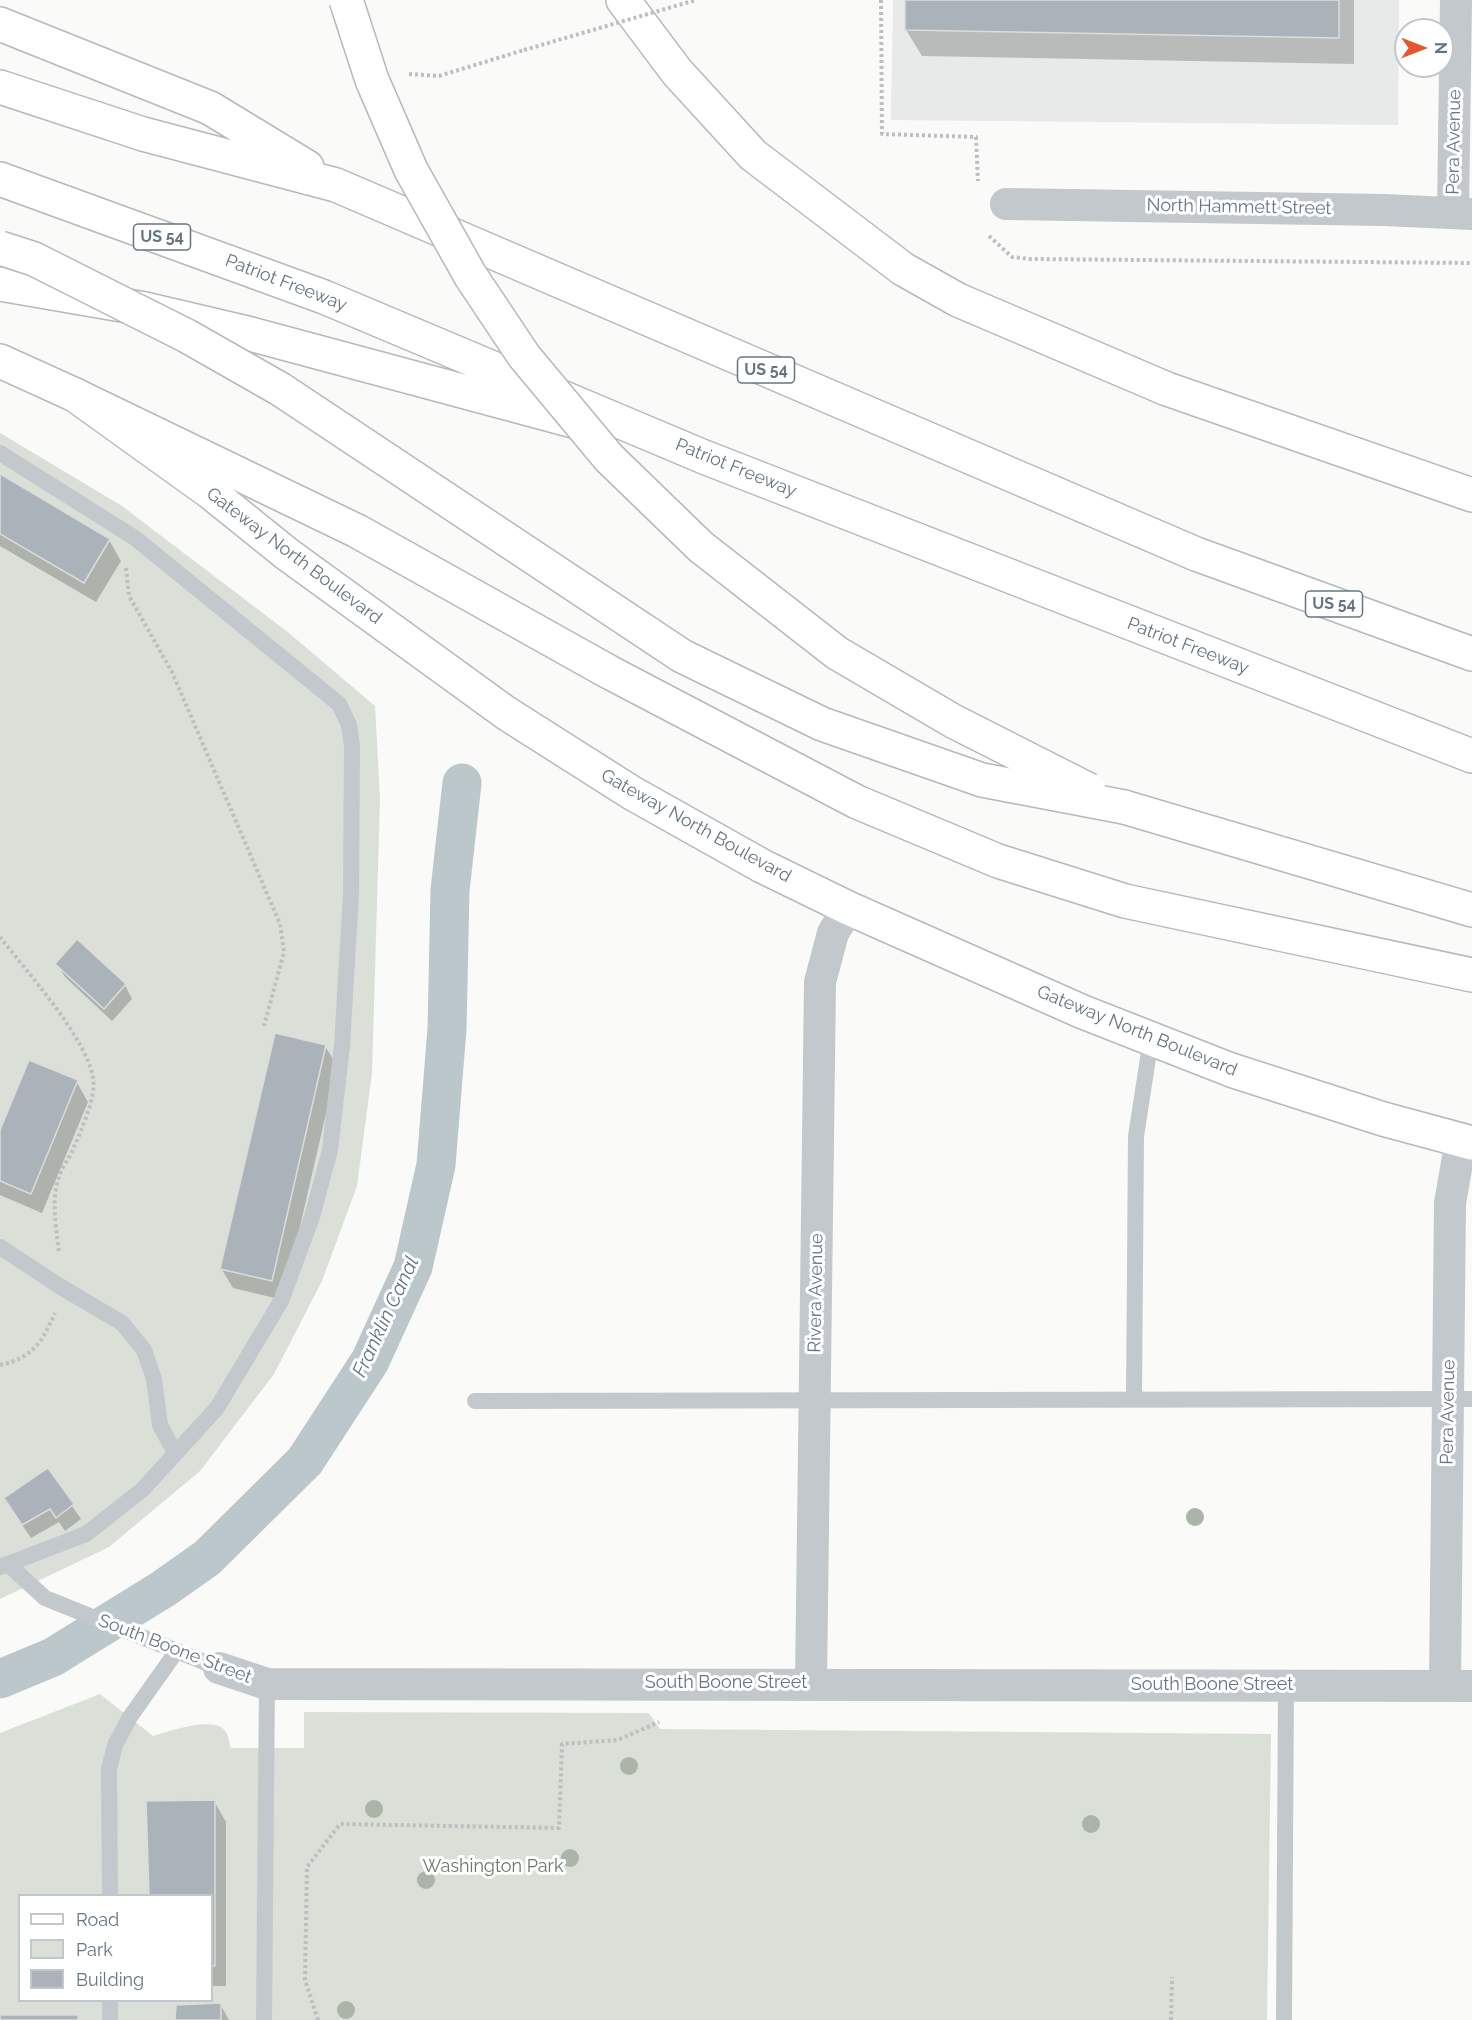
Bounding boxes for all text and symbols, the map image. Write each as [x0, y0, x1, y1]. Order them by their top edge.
north arrow [1394, 18, 1454, 78]
text: N [1431, 42, 1450, 54]
street label: Pera Avenue [1442, 89, 1466, 195]
street label: North Hammett Street [1146, 195, 1332, 219]
road number: US 54 [134, 224, 190, 250]
street label: Patriot Freeway [222, 250, 350, 316]
road number: US 54 [738, 357, 795, 383]
street label: Patriot Freeway [672, 434, 800, 502]
street label: Gateway North Boulevard [202, 483, 386, 629]
road number: US 54 [1306, 591, 1362, 617]
street label: Patriot Freeway [1124, 613, 1252, 679]
street label: Gateway North Boulevard [597, 765, 795, 887]
street label: Gateway North Boulevard [1034, 981, 1240, 1081]
street label: Rivera Avenue [804, 1233, 828, 1353]
water label: Franklin Canal [348, 1253, 424, 1381]
street label: Pera Avenue [1436, 1359, 1460, 1465]
street label: South Boone Street [95, 1610, 255, 1688]
street label: South Boone Street [645, 1672, 807, 1694]
street label: South Boone Street [1131, 1674, 1293, 1696]
park label: Washington Park [423, 1856, 563, 1878]
legend [18, 1894, 213, 2002]
text: Road [76, 1909, 119, 1930]
text: Park [76, 1939, 113, 1960]
text: Building [76, 1969, 144, 1990]

